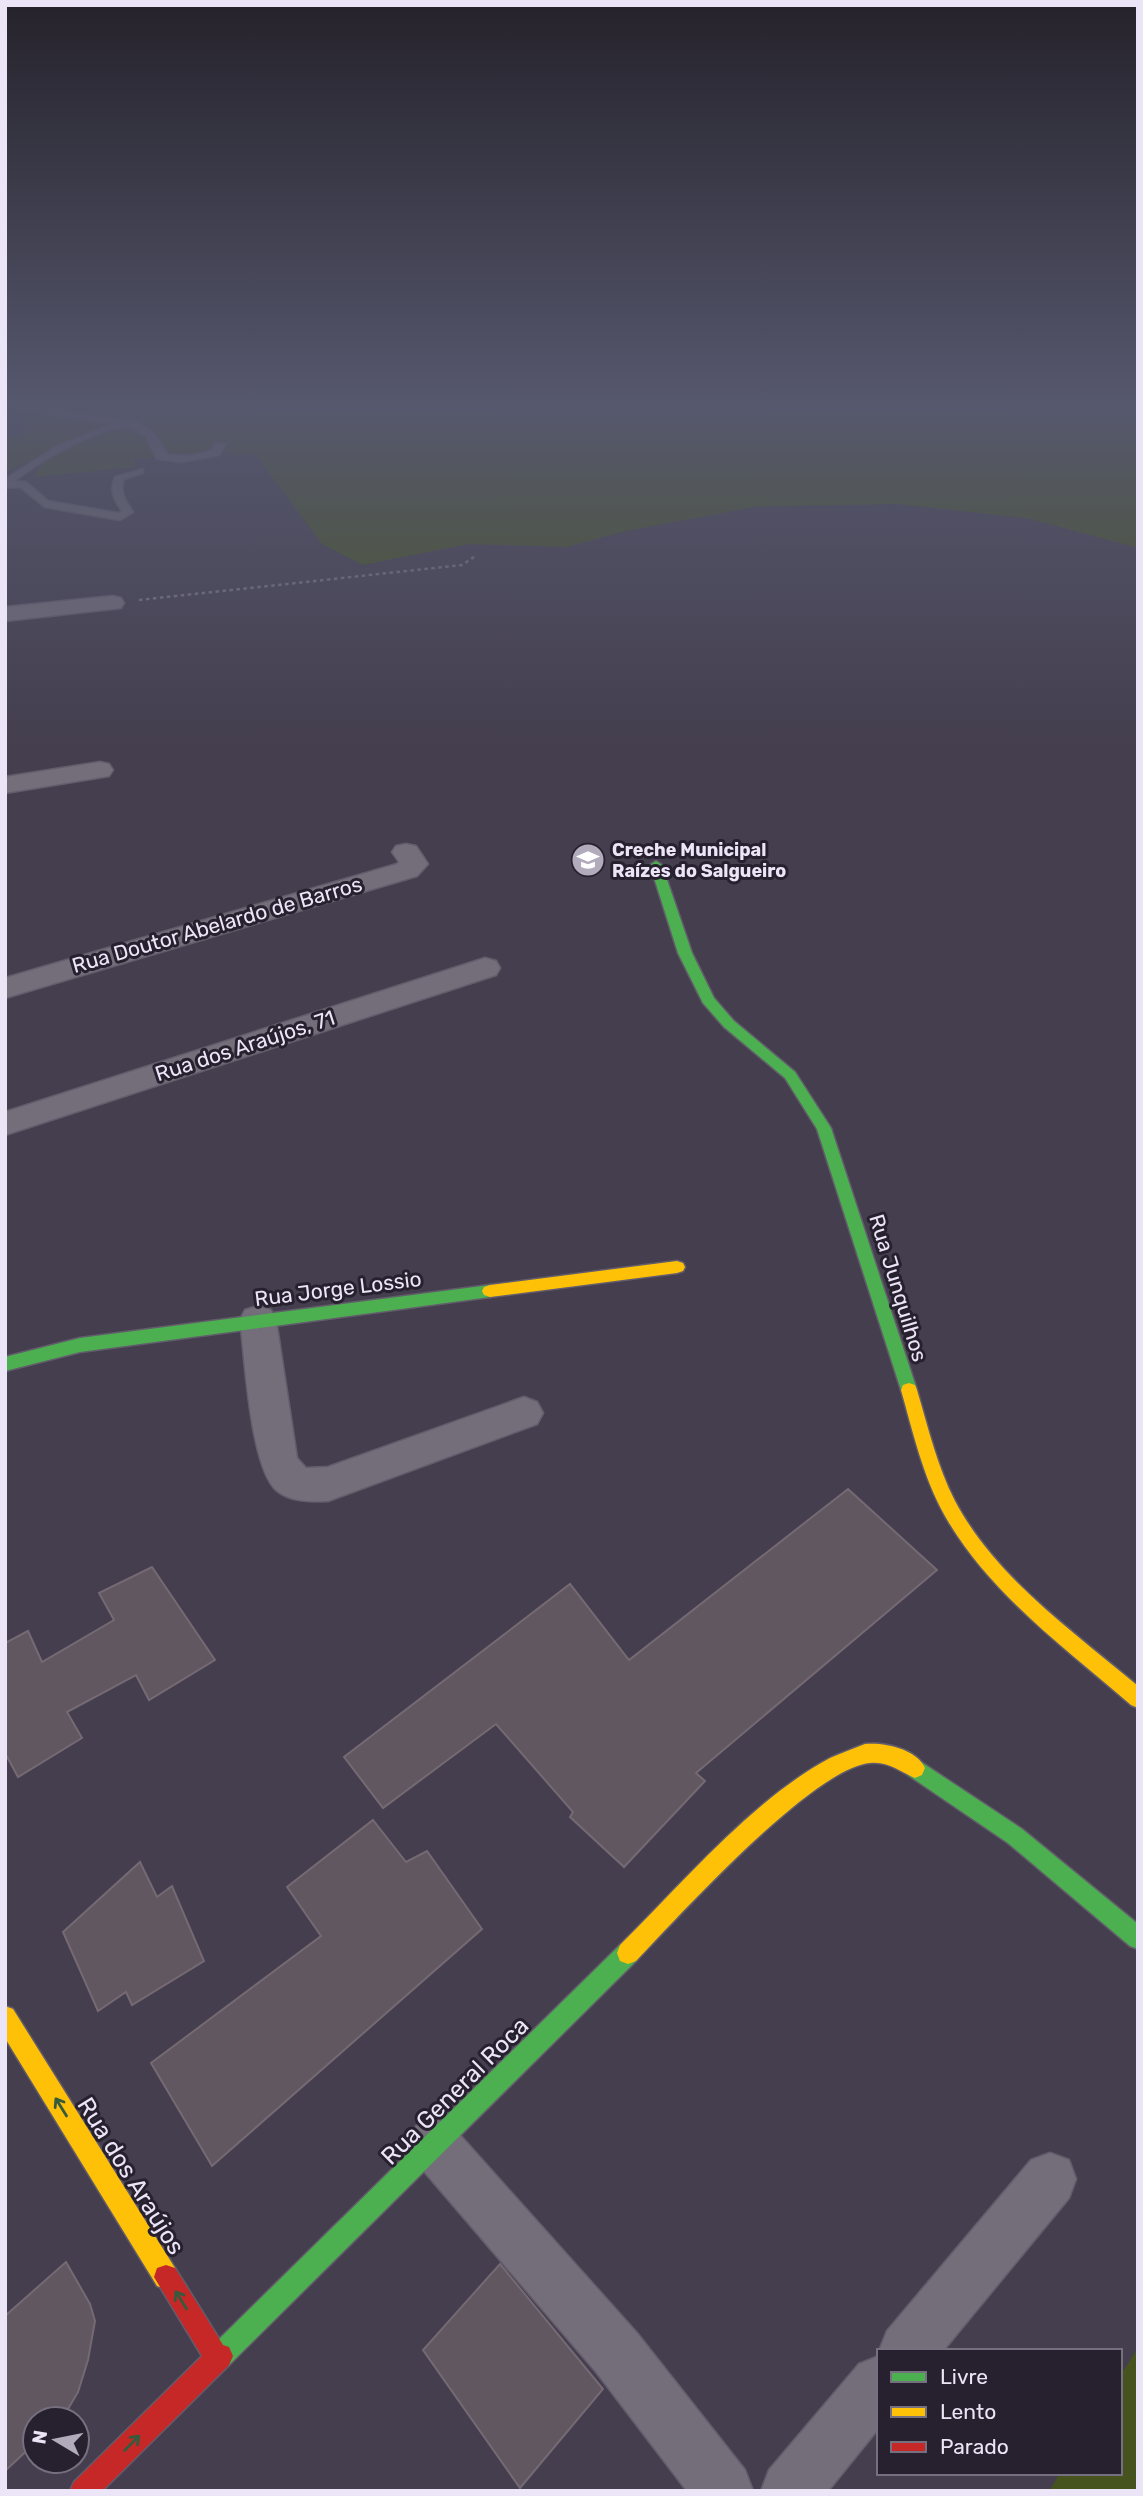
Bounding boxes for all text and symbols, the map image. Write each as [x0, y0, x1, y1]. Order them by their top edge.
place label: Creche Municipal Raízes do Salgueiro [612, 839, 786, 882]
school or university icon: Creche Municipal Raízes do Salgueiro [569, 841, 607, 879]
street label: Rua Doutor Abelardo de Barros [69, 871, 365, 978]
street label: Rua dos Araújos, 71 [152, 1005, 338, 1086]
street label: Rua Junquilhos [864, 1211, 933, 1364]
street label: Rua Jorge Lossio [253, 1266, 423, 1311]
street label: Rua General Roca [376, 2012, 534, 2170]
street label: Rua dos Araújos [72, 2092, 190, 2260]
one-way arrow [54, 2097, 68, 2117]
one-way arrow [174, 2291, 188, 2311]
legend [877, 2349, 1122, 2475]
text: Livre [940, 2364, 988, 2389]
text: Lento [940, 2399, 996, 2424]
north arrow [21, 2405, 91, 2475]
text: N [27, 2428, 52, 2446]
one-way arrow [123, 2434, 140, 2451]
text: Parado [940, 2434, 1009, 2459]

